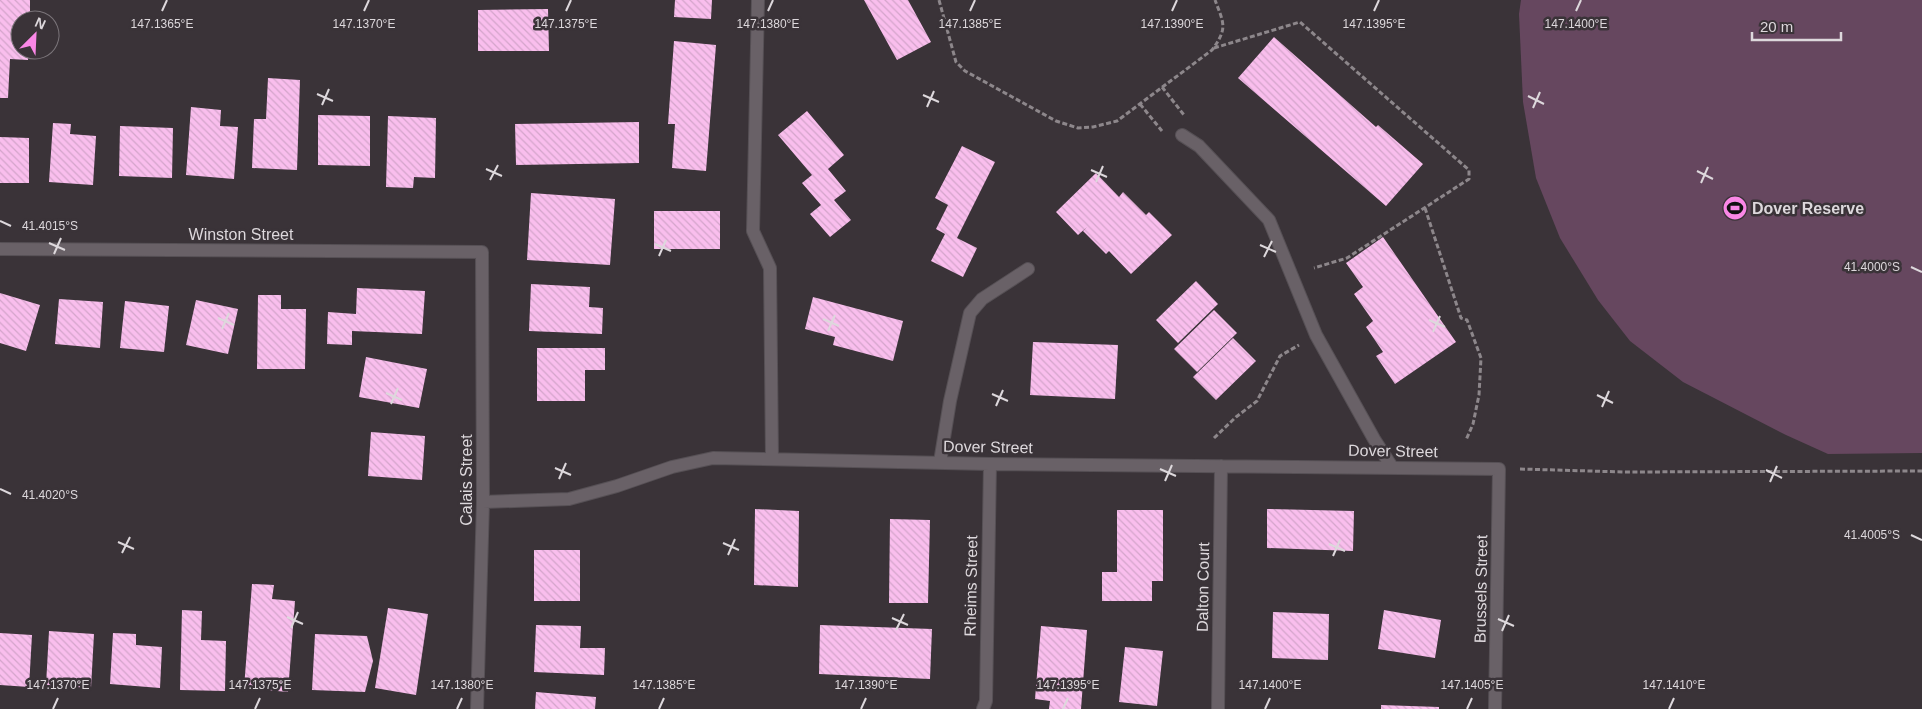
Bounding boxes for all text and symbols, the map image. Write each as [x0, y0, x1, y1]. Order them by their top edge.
north arrow [10, 10, 60, 60]
scale bar [1752, 10, 1841, 42]
text: N [32, 14, 48, 32]
text: 147.1365°E [131, 17, 193, 31]
text: 147.1370°E [333, 17, 395, 31]
text: 147.1375°E [535, 17, 597, 31]
text: 147.1380°E [737, 17, 799, 31]
text: 147.1385°E [939, 17, 1001, 31]
text: 147.1390°E [1141, 17, 1203, 31]
text: 147.1395°E [1343, 17, 1405, 31]
text: 147.1400°E [1545, 17, 1607, 31]
text: 20 m [1760, 18, 1793, 35]
sports icon: Dover Reserve [1722, 195, 1748, 221]
place label: Dover Reserve [1752, 200, 1864, 217]
text: 41.4015°S [22, 219, 78, 233]
street label: Winston Street [189, 226, 294, 243]
text: 41.4000°S [1844, 260, 1900, 274]
street label: Calais Street [458, 434, 475, 526]
street label: Dover Street [943, 438, 1034, 456]
street label: Dover Street [1348, 442, 1439, 460]
text: 41.4020°S [22, 488, 78, 502]
text: 41.4005°S [1844, 528, 1900, 542]
street label: Brussels Street [1472, 534, 1490, 643]
street label: Rheims Street [962, 535, 980, 637]
street label: Dalton Court [1194, 541, 1212, 632]
text: 147.1370°E [27, 678, 89, 692]
text: 147.1375°E [229, 678, 291, 692]
text: 147.1380°E [431, 678, 493, 692]
text: 147.1385°E [633, 678, 695, 692]
text: 147.1390°E [835, 678, 897, 692]
text: 147.1395°E [1037, 678, 1099, 692]
text: 147.1400°E [1239, 678, 1301, 692]
text: 147.1405°E [1441, 678, 1503, 692]
text: 147.1410°E [1643, 678, 1705, 692]

